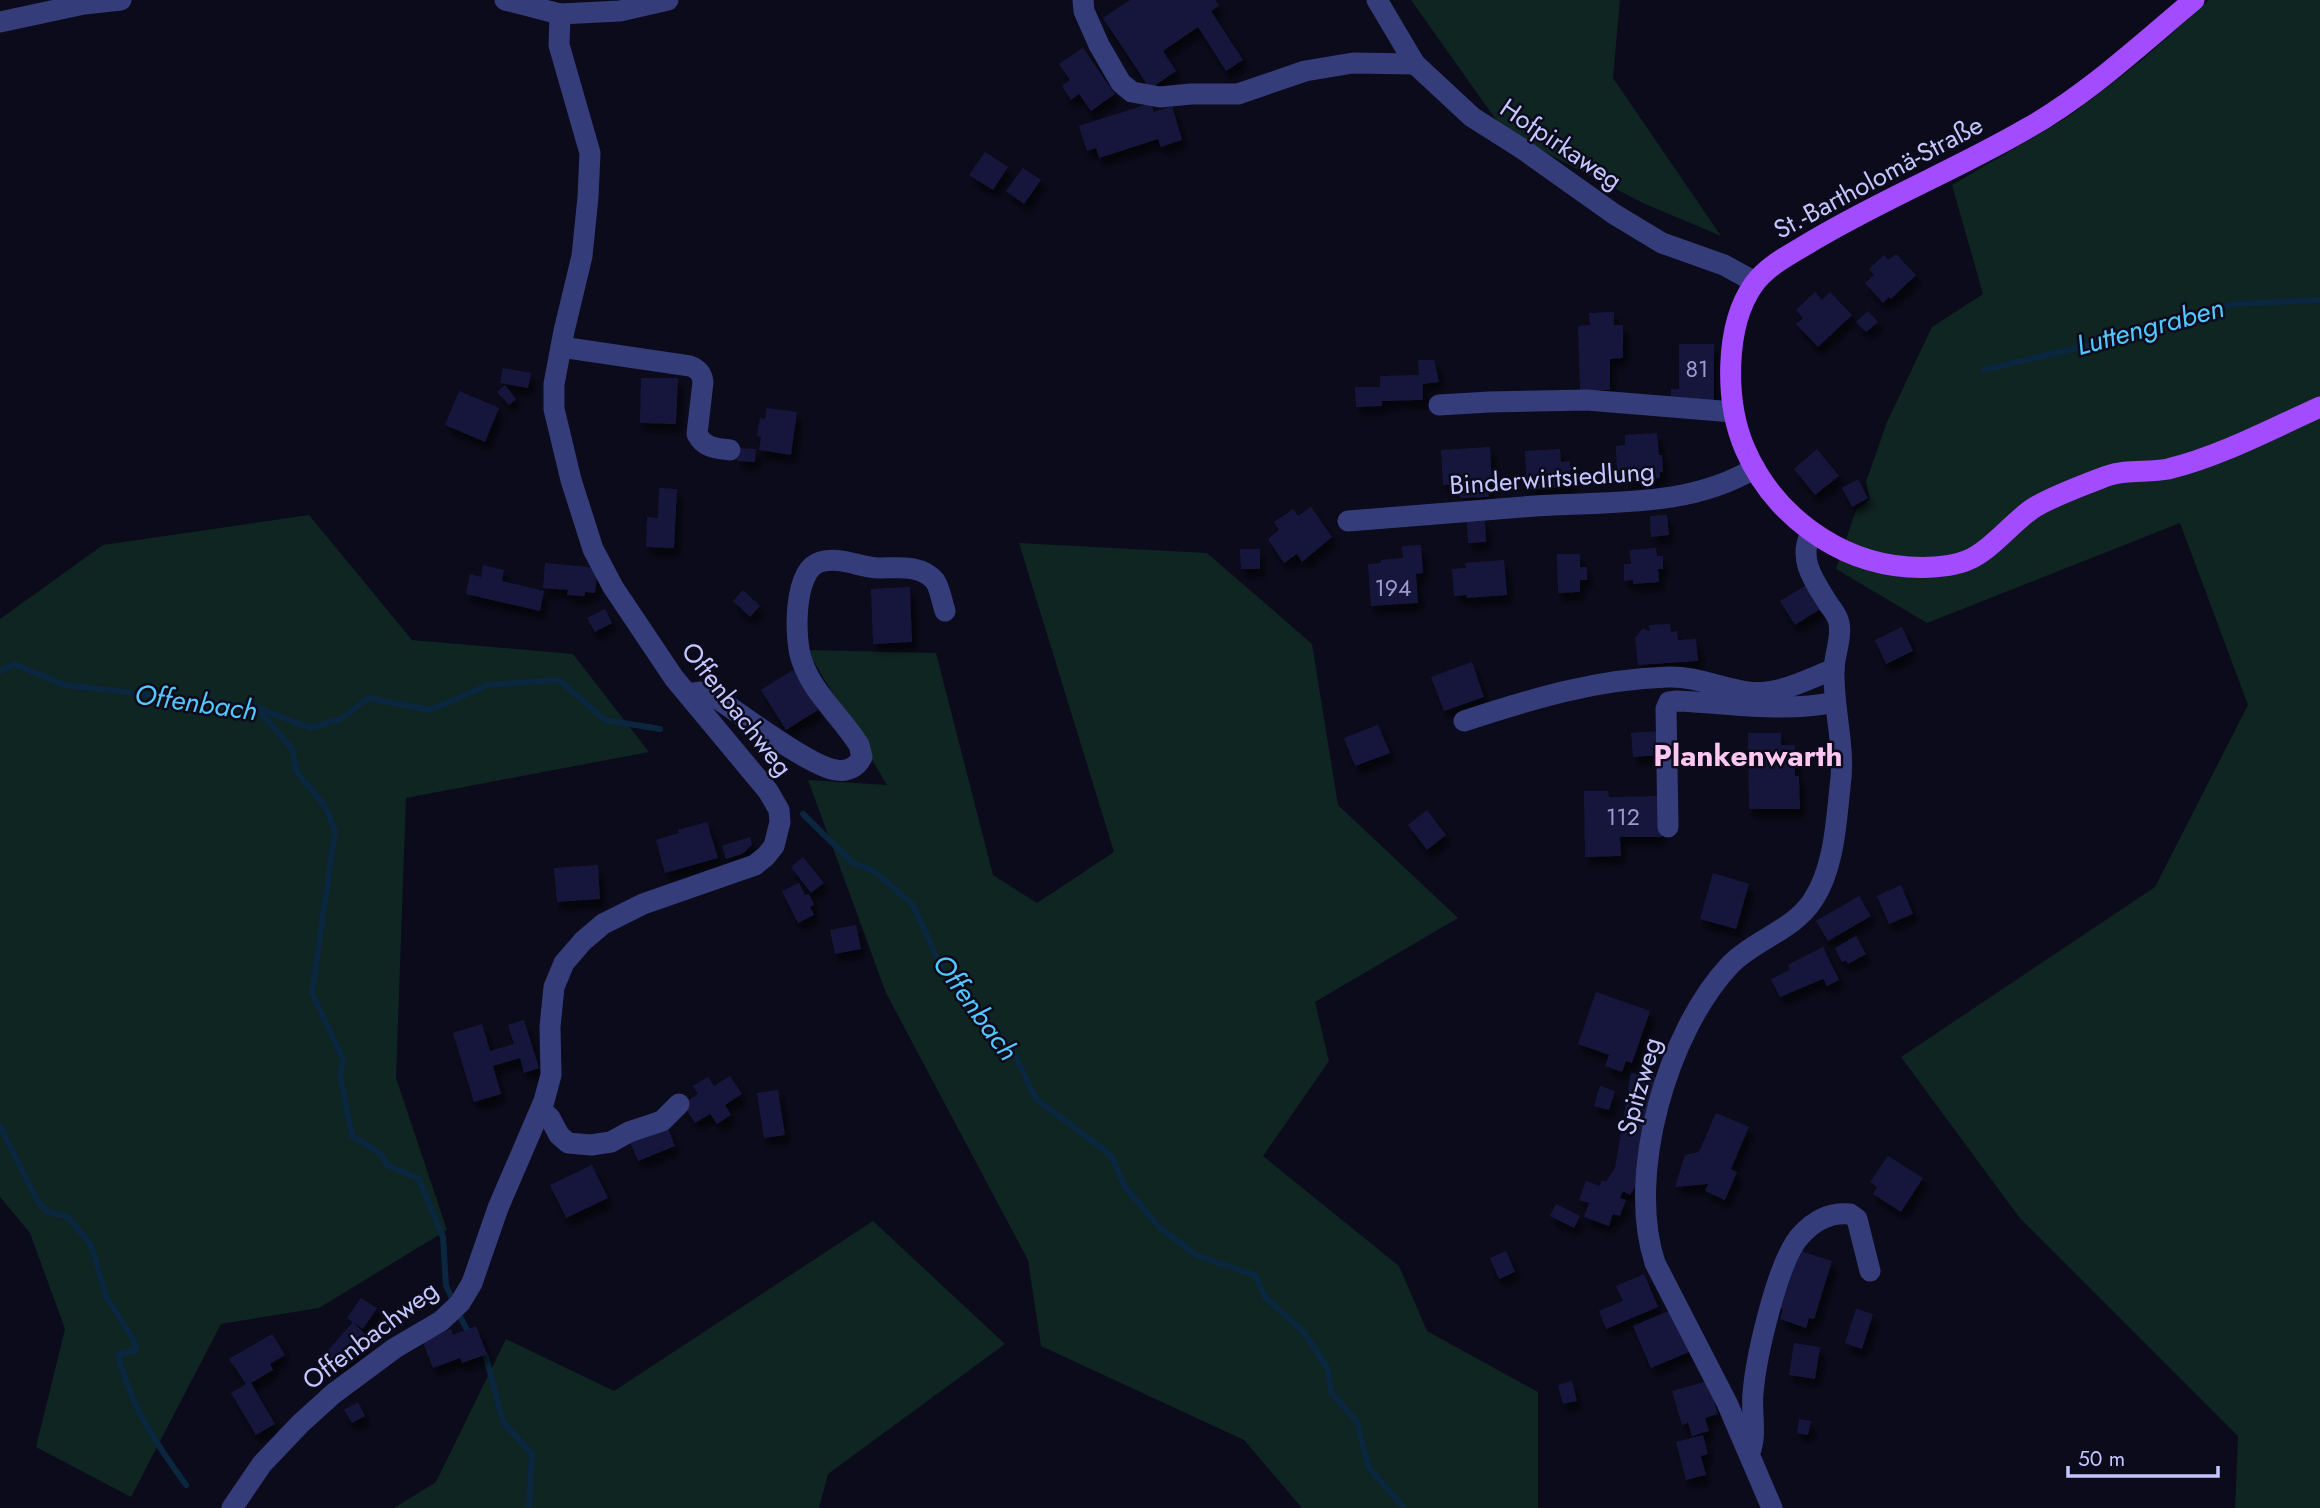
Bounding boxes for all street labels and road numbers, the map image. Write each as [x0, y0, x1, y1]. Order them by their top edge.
street label: Hofpirkaweg [1492, 89, 1630, 199]
street label: St.-Bartholomä-Straße [1767, 106, 1989, 248]
street label: Binderwirtsiedlung [1448, 452, 1656, 504]
street label: Offenbachweg [672, 634, 802, 784]
street label: Spitzweg [1607, 1033, 1671, 1139]
street label: Offenbachweg [294, 1271, 446, 1399]

